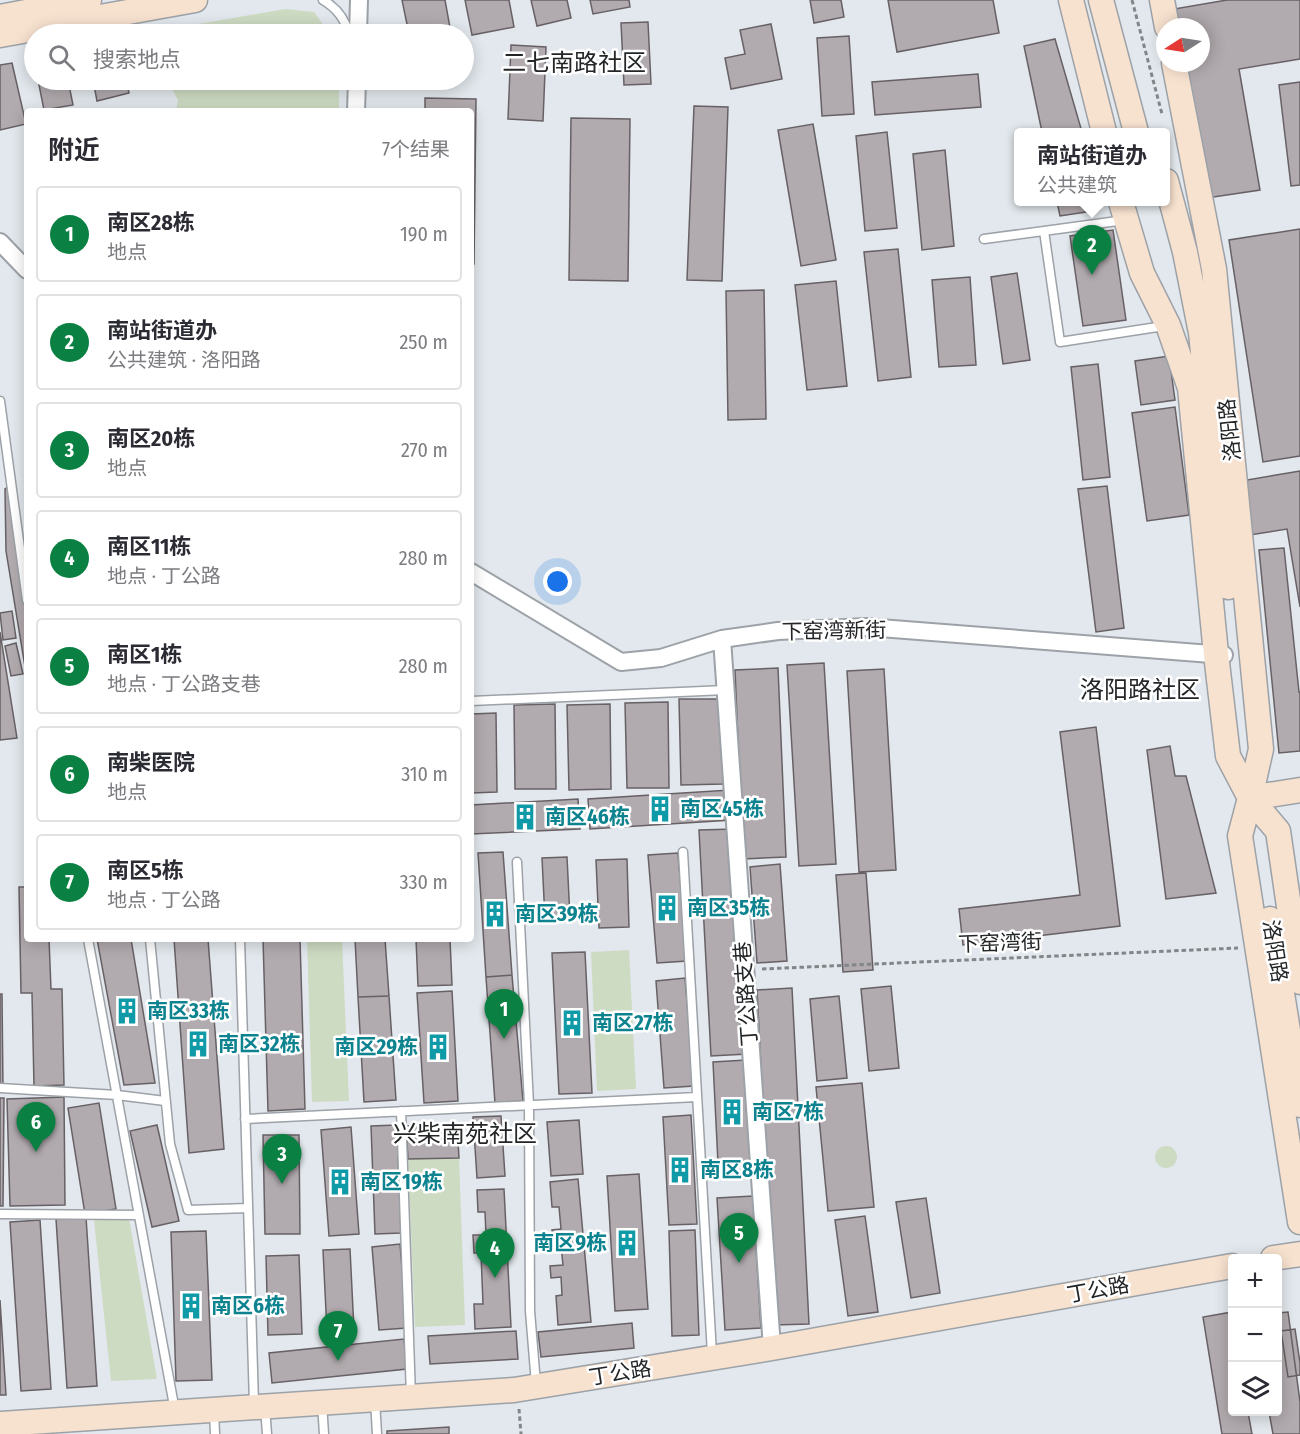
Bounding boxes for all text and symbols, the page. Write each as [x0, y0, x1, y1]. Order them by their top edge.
north arrow [1156, 18, 1210, 72]
search box [24, 24, 474, 90]
icon: search [45, 41, 78, 74]
text: 搜索地点 [93, 46, 181, 73]
district label: 二七南路社区 [502, 49, 646, 77]
popup [1014, 128, 1170, 206]
text: 附近 [48, 135, 100, 166]
text: 7个结果 [382, 137, 450, 161]
text: 南站街道办 [1037, 142, 1147, 169]
text: 公共建筑 [1037, 173, 1117, 197]
text: 南区28栋 [107, 209, 195, 236]
text: 1 [65, 222, 74, 246]
text: 190 m [400, 222, 448, 246]
pin: 2 [1072, 226, 1112, 275]
text: 地点 [107, 240, 147, 264]
text: 南站街道办 [107, 317, 217, 344]
text: 2 [65, 330, 74, 354]
text: 250 m [400, 330, 448, 354]
text: 公共建筑 · 洛阳路 [107, 348, 261, 372]
street label: 洛阳路 [1214, 397, 1246, 463]
text: 南区20栋 [107, 425, 195, 452]
text: 3 [65, 438, 74, 462]
text: 270 m [401, 438, 448, 462]
text: 地点 [107, 456, 147, 480]
text: 南区11栋 [107, 533, 191, 560]
text: 4 [64, 546, 75, 570]
text: 280 m [399, 546, 448, 570]
text: 地点 · 丁公路 [107, 564, 221, 588]
your location [543, 567, 572, 596]
street label: 下窑湾新街 [781, 617, 887, 645]
text: 南区1栋 [107, 641, 182, 668]
text: 5 [65, 654, 74, 678]
text: 280 m [399, 654, 448, 678]
text: 地点 · 丁公路支巷 [107, 672, 261, 696]
district label: 洛阳路社区 [1080, 676, 1200, 704]
text: 南柴医院 [107, 749, 195, 776]
text: 6 [64, 762, 75, 786]
text: 310 m [401, 762, 448, 786]
text: 地点 [107, 780, 147, 804]
building icon: 南区45栋 [645, 794, 675, 824]
place label: 南区45栋 [680, 796, 764, 822]
building icon: 南区46栋 [510, 802, 540, 832]
place label: 南区46栋 [545, 804, 630, 830]
text: 南区5栋 [107, 857, 184, 884]
text: 7 [65, 870, 74, 894]
text: 330 m [399, 870, 448, 894]
text: 地点 · 丁公路 [107, 888, 221, 912]
building icon: 南区35栋 [652, 893, 682, 923]
place label: 南区35栋 [687, 895, 770, 921]
building icon: 南区39栋 [480, 899, 510, 929]
place label: 南区39栋 [515, 901, 599, 927]
street label: 洛阳路 [1257, 918, 1293, 984]
street label: 下窑湾街 [958, 929, 1042, 957]
street label: 丁公路支巷 [729, 941, 763, 1047]
pin: 1 [484, 990, 524, 1039]
building icon: 南区33栋 [112, 996, 142, 1026]
place label: 南区33栋 [147, 998, 230, 1024]
building icon: 南区27栋 [557, 1008, 587, 1038]
place label: 南区27栋 [592, 1010, 674, 1036]
building icon: 南区32栋 [183, 1029, 213, 1059]
place label: 南区32栋 [218, 1031, 301, 1057]
building icon: 南区29栋 [423, 1032, 453, 1062]
place label: 南区29栋 [335, 1034, 418, 1060]
building icon: 南区7栋 [717, 1097, 747, 1127]
place label: 南区7栋 [752, 1099, 824, 1125]
pin: 6 [16, 1102, 56, 1152]
district label: 兴柴南苑社区 [393, 1120, 537, 1148]
pin: 3 [262, 1134, 302, 1184]
building icon: 南区8栋 [665, 1155, 695, 1185]
place label: 南区8栋 [700, 1157, 774, 1183]
building icon: 南区19栋 [325, 1167, 355, 1197]
place label: 南区19栋 [360, 1169, 443, 1195]
pin: 5 [720, 1214, 758, 1263]
pin: 4 [476, 1228, 514, 1278]
building icon: 南区9栋 [612, 1228, 642, 1258]
place label: 南区9栋 [533, 1230, 607, 1256]
map controls [1228, 1254, 1282, 1416]
button: + [1228, 1254, 1282, 1308]
street label: 丁公路 [1065, 1272, 1131, 1308]
building icon: 南区6栋 [176, 1291, 206, 1321]
place label: 南区6栋 [211, 1293, 285, 1319]
button: − [1228, 1308, 1282, 1362]
pin: 7 [318, 1312, 358, 1361]
street label: 丁公路 [587, 1355, 653, 1391]
button: layers [1228, 1362, 1282, 1416]

